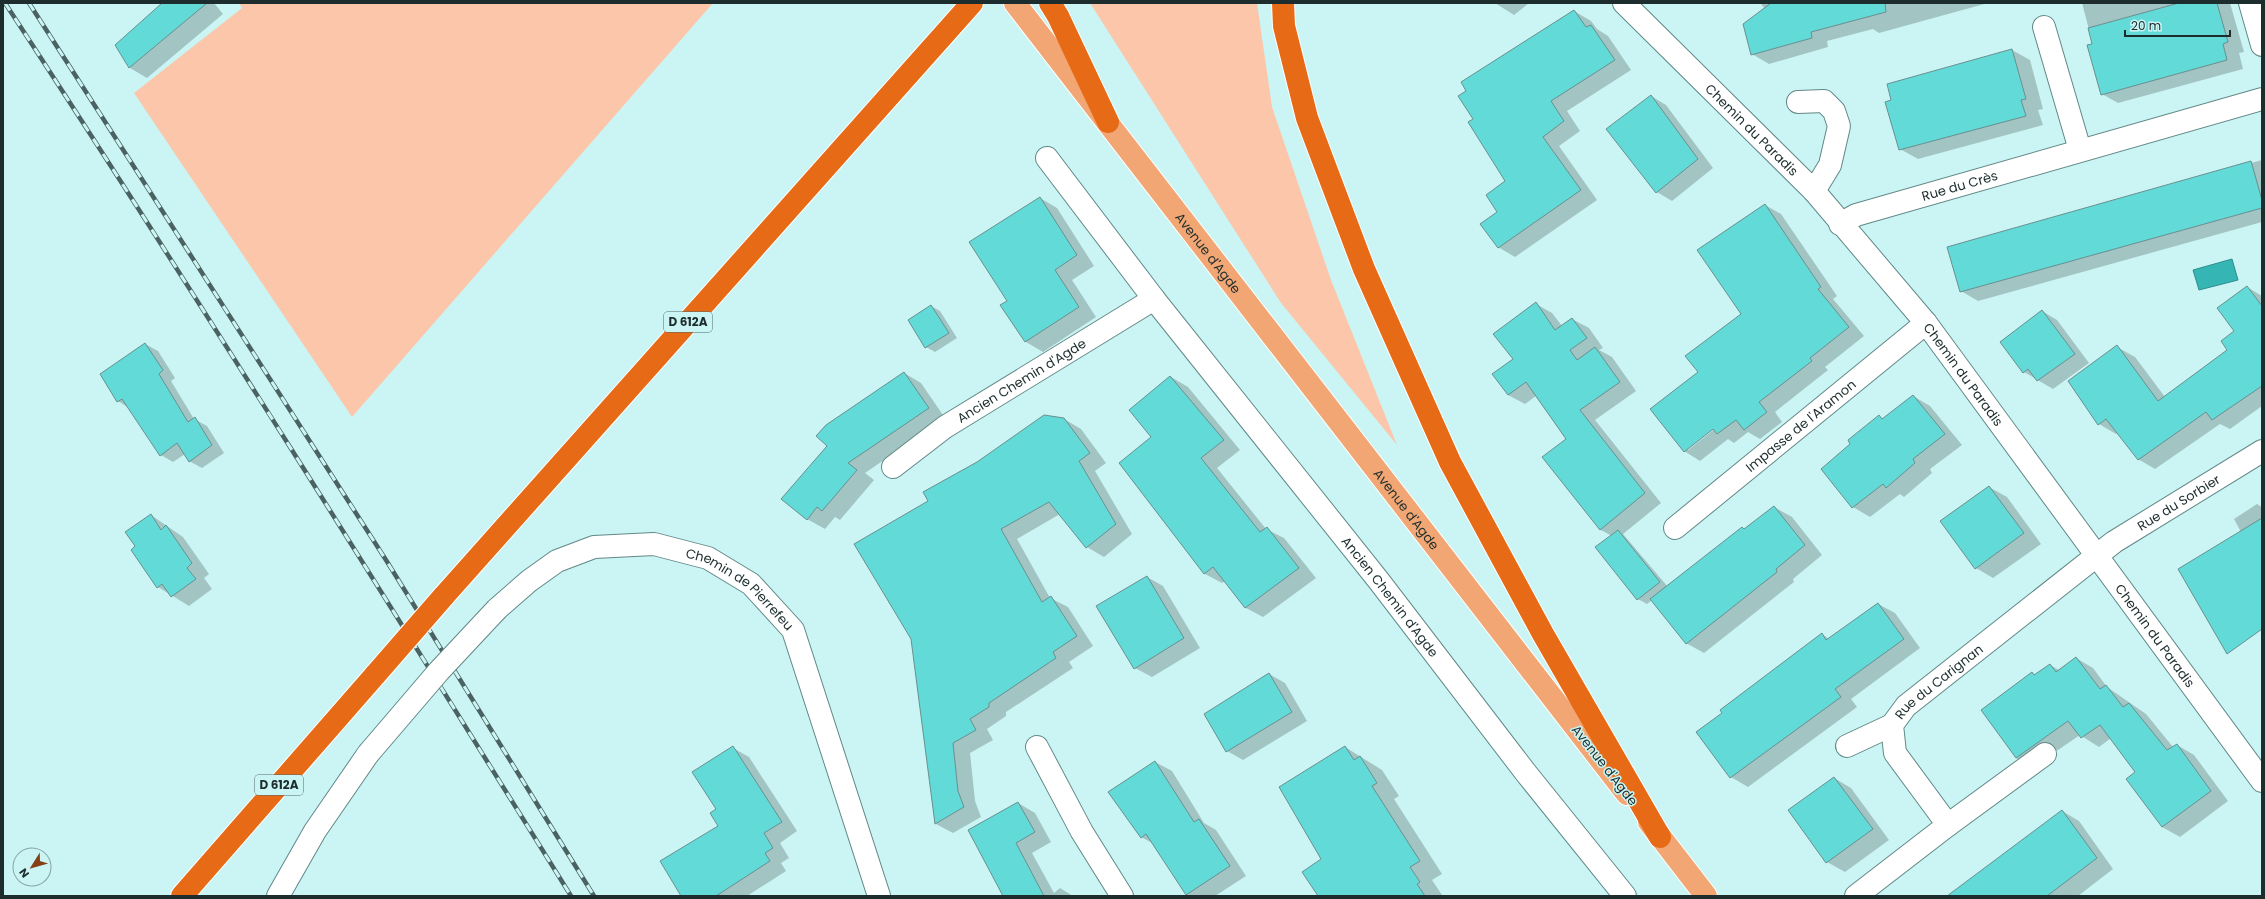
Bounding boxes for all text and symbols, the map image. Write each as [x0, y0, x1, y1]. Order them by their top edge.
scale bar [2125, 12, 2230, 38]
text: 20 m [2131, 17, 2161, 34]
street label: Chemin du Paradis [1701, 80, 1803, 181]
street label: Rue du Crès [1919, 166, 2000, 206]
street label: Avenue d'Agde [1171, 209, 1245, 298]
road number: D 612A [664, 312, 712, 332]
street label: Chemin du Paradis [1919, 319, 2008, 430]
street label: Ancien Chemin d'Agde [953, 334, 1090, 428]
street label: Impasse de l'Aramon [1742, 375, 1860, 477]
street label: Avenue d'Agde [1369, 465, 1444, 554]
street label: Rue du Sorbier [2134, 470, 2224, 535]
street label: Ancien Chemin d'Agde [1337, 532, 1443, 661]
street label: Chemin de Pierrefeu [684, 544, 798, 635]
street label: Chemin du Paradis [2110, 580, 2199, 692]
street label: Rue du Carignan [1890, 640, 1987, 723]
street label: Avenue d'Agde [1567, 721, 1642, 810]
road number: D 612A [255, 775, 303, 795]
north arrow [12, 847, 52, 887]
text: N [15, 865, 33, 881]

